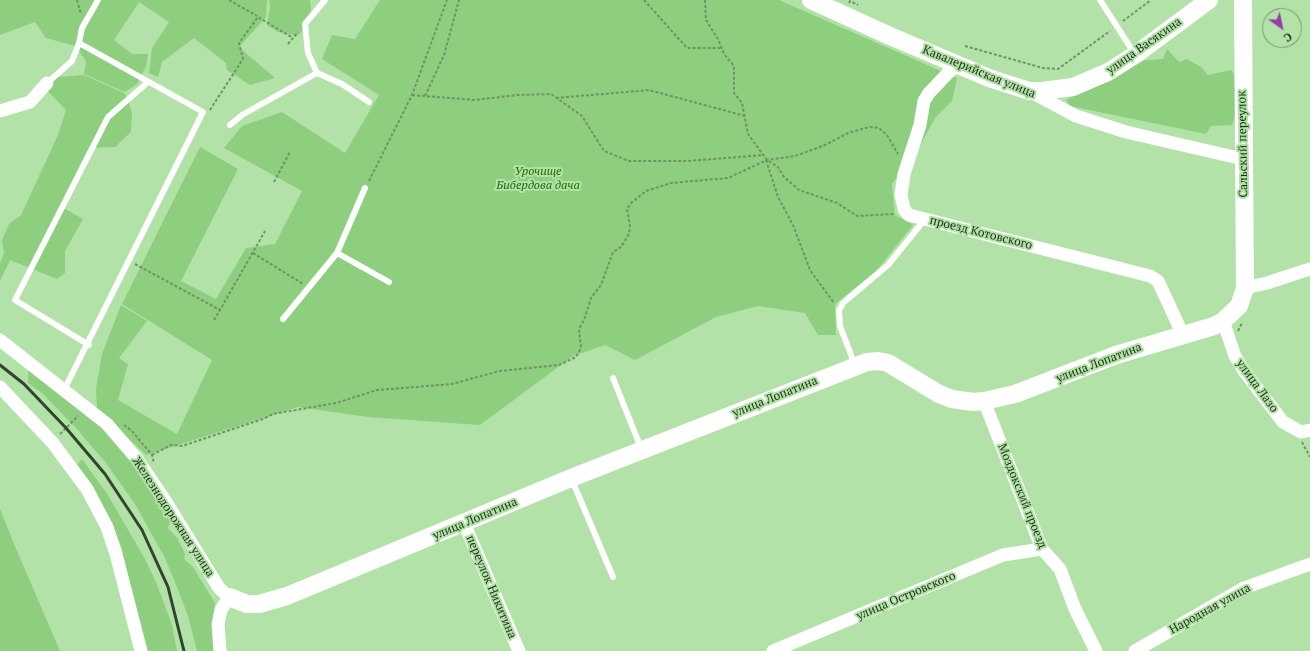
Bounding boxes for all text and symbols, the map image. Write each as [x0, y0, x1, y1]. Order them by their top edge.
north arrow [1262, 8, 1302, 48]
street label: улица Васякина [1104, 15, 1184, 77]
text: С [1281, 29, 1295, 45]
street label: Кавалерийская улица [920, 43, 1038, 101]
street label: Сальский переулок [1235, 90, 1251, 198]
park label: Урочище Бибердова дача [496, 165, 580, 193]
street label: проезд Котовского [928, 213, 1034, 253]
street label: улица Лопатина [1054, 340, 1144, 386]
street label: улица Лазо [1233, 357, 1281, 415]
street label: улица Лопатина [730, 373, 820, 421]
street label: Моздокский проезд [994, 442, 1050, 550]
street label: Железнодорожная улица [129, 454, 217, 580]
street label: улица Лопатина [430, 495, 520, 543]
street label: переулок Никитина [463, 533, 519, 641]
street label: улица Островского [854, 569, 958, 623]
street label: Народная улица [1167, 581, 1253, 637]

